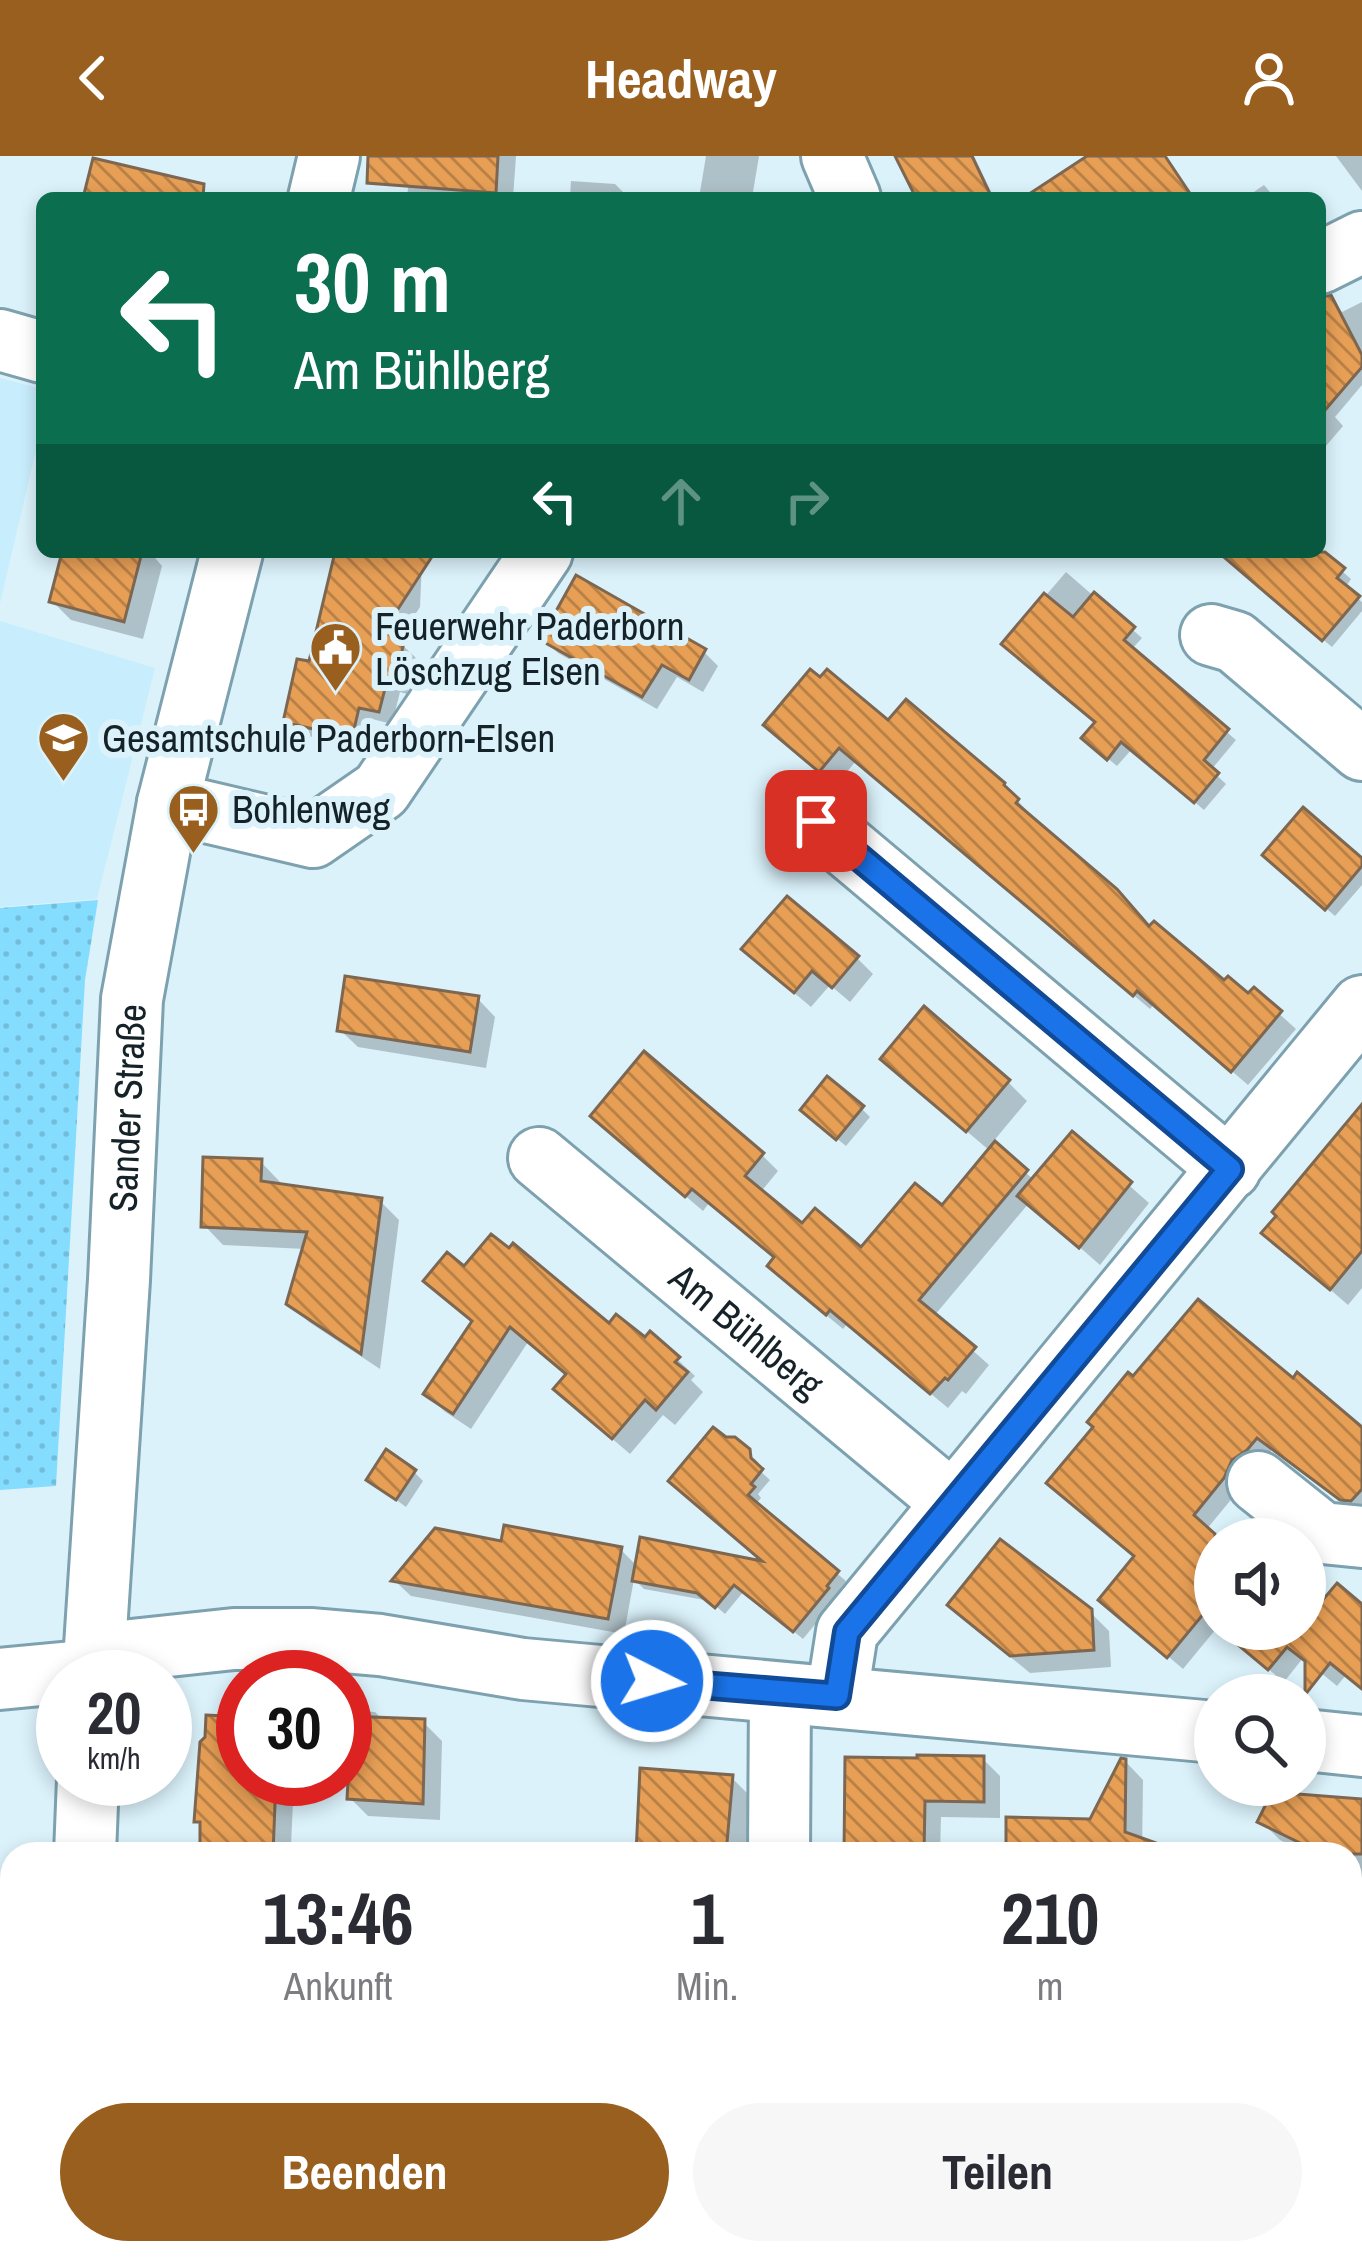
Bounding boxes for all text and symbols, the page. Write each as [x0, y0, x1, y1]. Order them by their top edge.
text: Headway [585, 42, 777, 115]
icon: back [60, 45, 126, 111]
icon: person [1236, 45, 1302, 111]
text: 30 m [294, 225, 451, 338]
icon: left [96, 240, 252, 396]
text: Am Bühlberg [294, 333, 550, 406]
icon: left [522, 468, 588, 534]
icon: ahead [648, 468, 714, 534]
icon: right [774, 468, 840, 534]
place label: Feuerwehr Paderborn Löschzug Elsen [375, 600, 685, 697]
public building icon: Feuerwehr Paderborn Löschzug Elsen [308, 620, 364, 694]
school or university icon: Gesamtschule Paderborn-Elsen [35, 710, 91, 784]
place label: Gesamtschule Paderborn-Elsen [102, 712, 555, 764]
pin [765, 770, 867, 872]
bus stop icon: Bohlenweg [165, 781, 221, 855]
place label: Bohlenweg [232, 783, 390, 835]
icon: arrive [783, 788, 849, 854]
street label: Sander Straße [96, 1003, 158, 1213]
street label: Am Bühlberg [658, 1251, 834, 1410]
map controls [1194, 1518, 1326, 1806]
button: sound [1194, 1518, 1326, 1650]
position arrow [589, 1618, 715, 1744]
speed limit sign: 30 [216, 1650, 372, 1806]
text: 20 [87, 1672, 141, 1753]
button: search [1194, 1674, 1326, 1806]
text: km/h [87, 1738, 141, 1778]
text: 13:46 [263, 1869, 414, 1966]
text: 1 [691, 1869, 724, 1966]
text: 210 [1001, 1869, 1099, 1966]
text: Ankunft [284, 1960, 392, 2012]
text: Min. [676, 1960, 738, 2012]
text: m [1037, 1960, 1063, 2012]
button: Beenden [60, 2103, 669, 2241]
button: Teilen [693, 2103, 1302, 2241]

